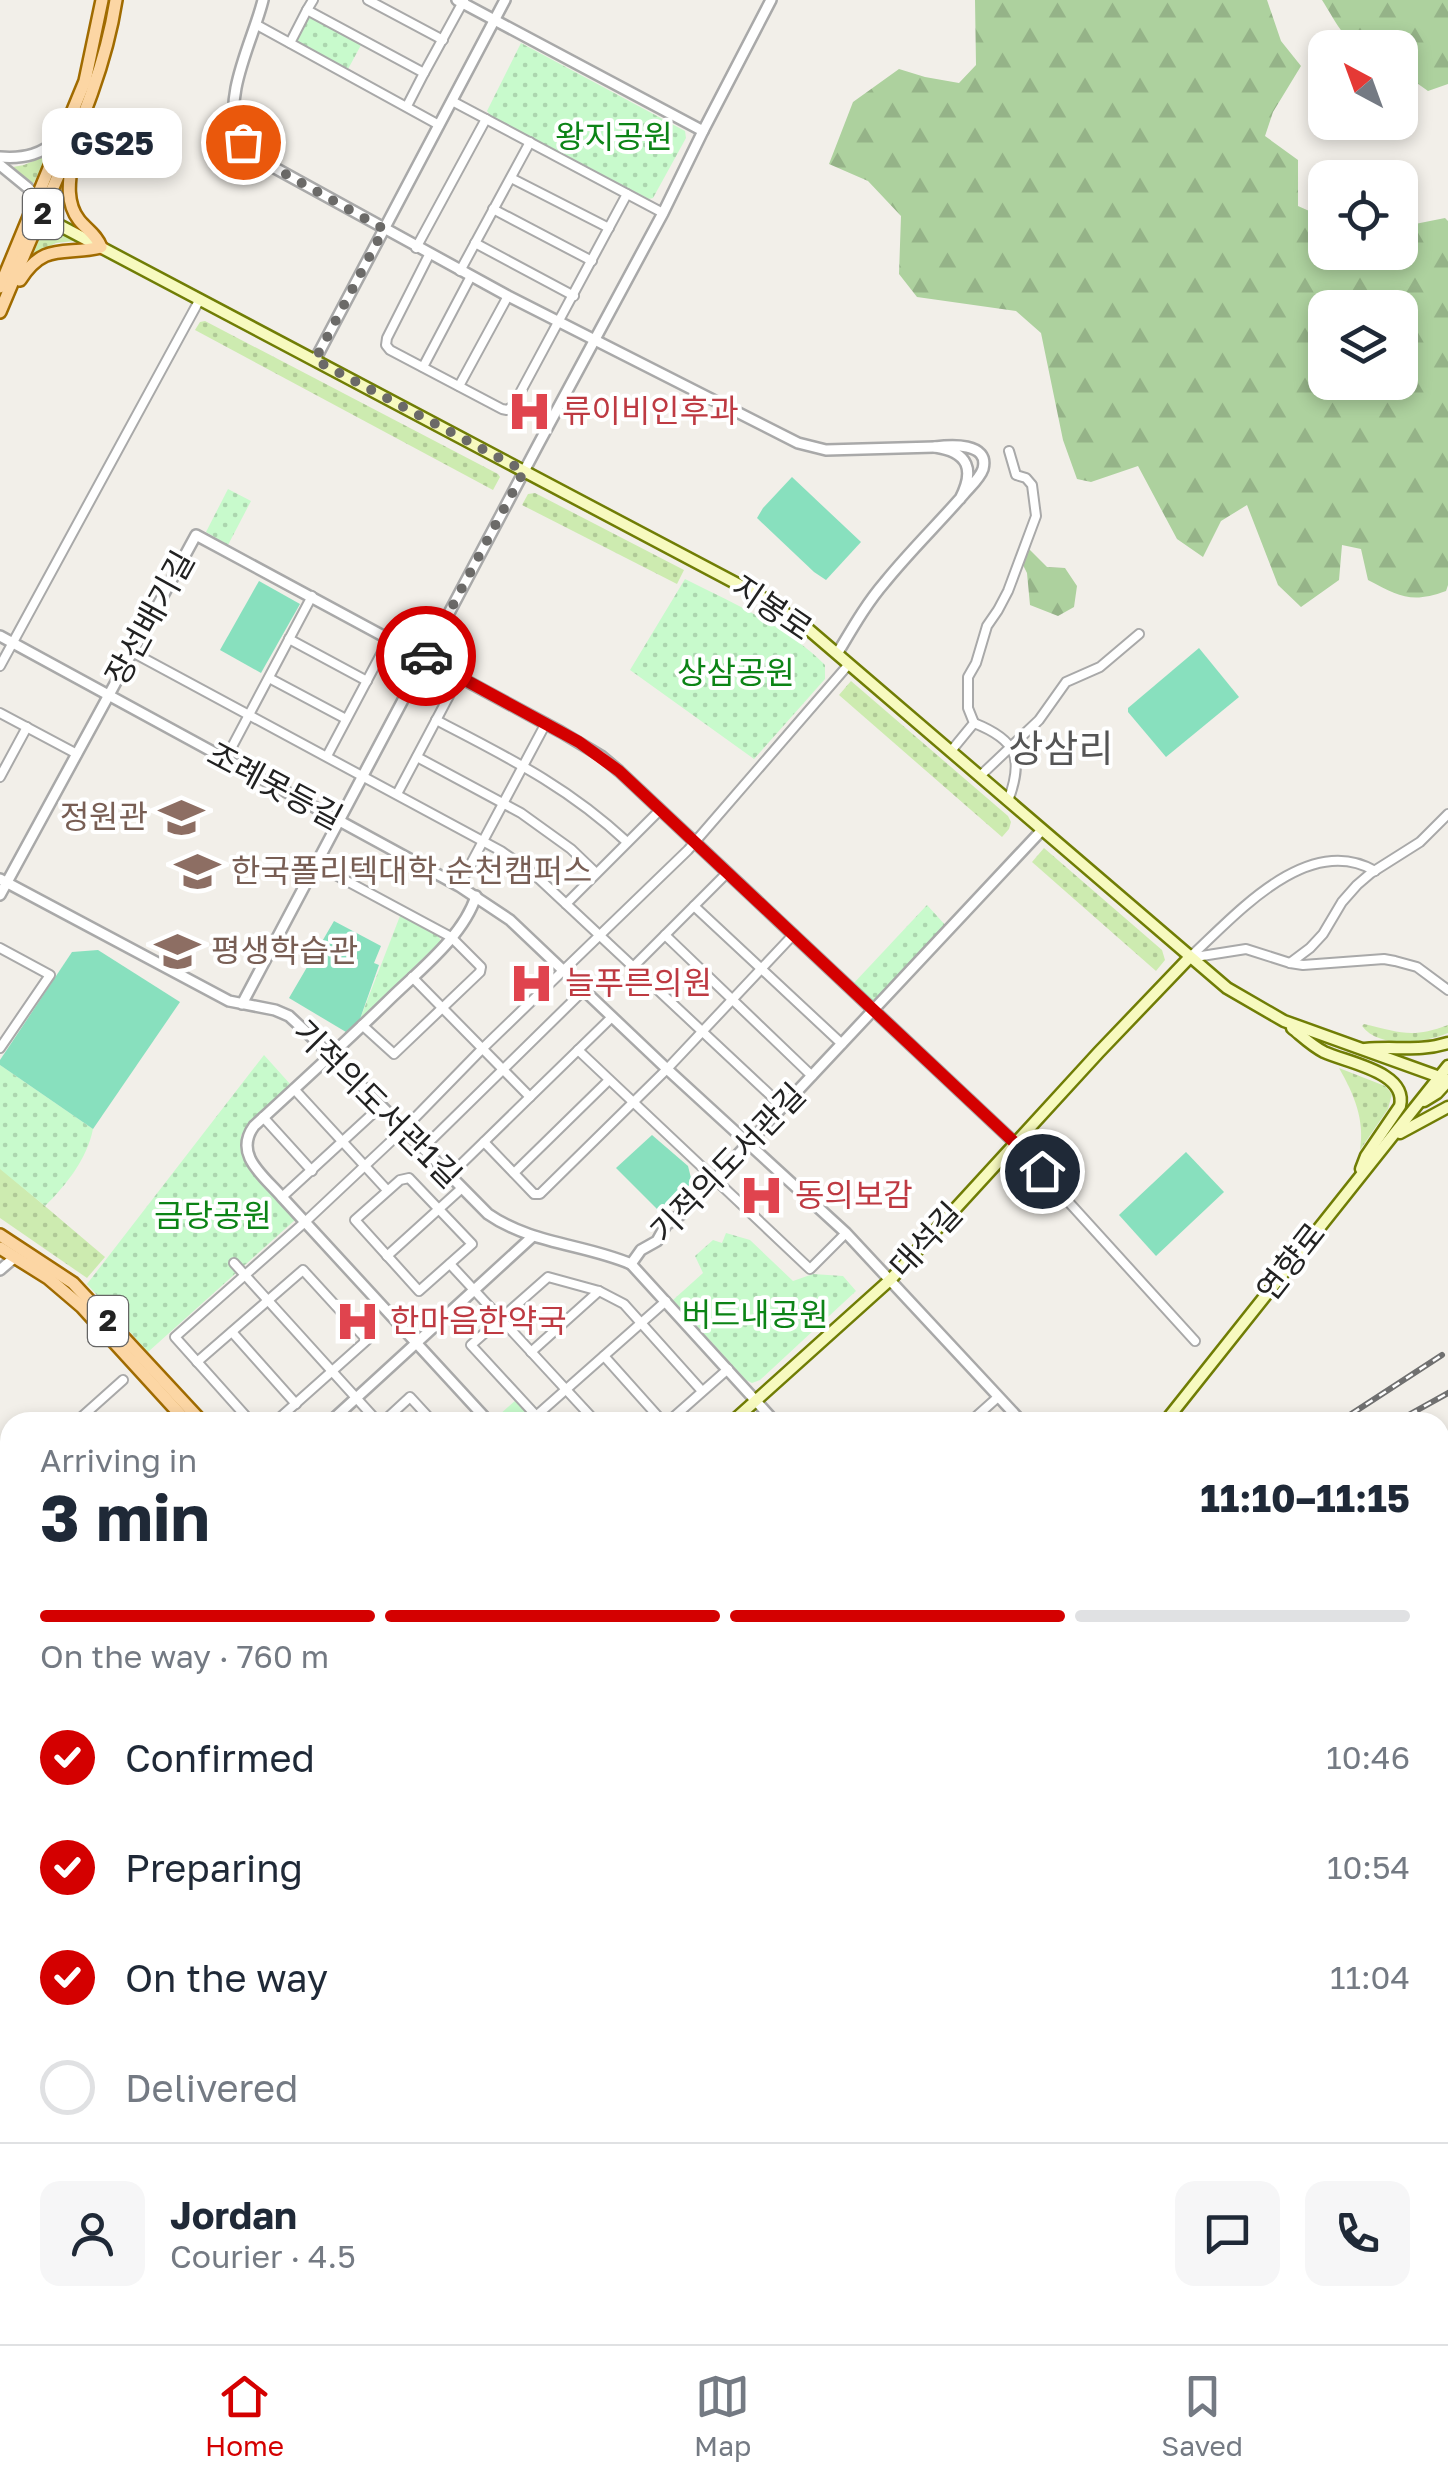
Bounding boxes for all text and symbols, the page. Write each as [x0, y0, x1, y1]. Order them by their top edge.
north arrow [1308, 30, 1418, 140]
map controls [1308, 30, 1418, 400]
pin [201, 100, 286, 185]
callout: GS25 [43, 107, 183, 177]
icon: bag [216, 115, 271, 170]
park label: 왕지공원 [555, 117, 673, 155]
text: GS25 [70, 124, 154, 162]
button: locate [1308, 160, 1418, 270]
road number: 2 [23, 189, 63, 239]
button: layers [1308, 290, 1418, 400]
hospital icon: 류이비인후과 [505, 387, 553, 435]
place label: 류이비인후과 [562, 391, 739, 429]
street label: 장선배기길 [97, 544, 201, 691]
street label: 지봉로 [725, 567, 820, 648]
courier [376, 606, 476, 706]
icon: car [399, 629, 454, 684]
park label: 상삼공원 [677, 653, 795, 691]
district label: 상삼리 [1009, 725, 1113, 770]
street label: 조례못등길 [202, 734, 349, 836]
school or university icon: 정원관 [157, 793, 205, 841]
place label: 정원관 [60, 797, 148, 835]
school or university icon: 한국폴리텍대학 순천캠퍼스 [174, 847, 222, 895]
place label: 한국폴리텍대학 순천캠퍼스 [231, 851, 592, 889]
school or university icon: 평생학습관 [154, 927, 202, 975]
place label: 평생학습관 [211, 931, 358, 969]
hospital icon: 늘푸른의원 [508, 959, 556, 1007]
place label: 늘푸른의원 [565, 963, 712, 1001]
street label: 기적의도서관1길 [286, 1012, 469, 1195]
street label: 기적의도서관길 [642, 1075, 813, 1250]
pin [1000, 1129, 1085, 1214]
icon: home [1015, 1144, 1070, 1199]
hospital icon: 동의보감 [738, 1171, 786, 1219]
place label: 동의보감 [795, 1175, 913, 1213]
street label: 대석길 [881, 1194, 969, 1285]
park label: 금당공원 [154, 1196, 272, 1234]
street label: 연향로 [1248, 1215, 1332, 1308]
park label: 버드내공원 [681, 1295, 829, 1333]
road number: 2 [88, 1296, 128, 1346]
hospital icon: 한마음한약국 [333, 1297, 381, 1345]
place label: 한마음한약국 [390, 1301, 567, 1339]
text: Arriving in [40, 1441, 197, 1479]
text: 11:10–11:15 [1200, 1475, 1410, 1520]
text: 3 min [40, 1477, 210, 1555]
text: On the way · 760 m [40, 1637, 329, 1675]
icon: check [40, 1730, 95, 1785]
text: Confirmed [125, 1735, 315, 1780]
text: 10:46 [1326, 1738, 1410, 1776]
icon: check [40, 1840, 95, 1895]
text: Preparing [125, 1845, 303, 1890]
text: 10:54 [1327, 1848, 1410, 1886]
icon: check [40, 1950, 95, 2005]
text: On the way [125, 1955, 328, 2000]
text: 11:04 [1330, 1958, 1410, 1996]
text: Delivered [125, 2065, 298, 2110]
button: person [40, 2181, 145, 2286]
button: chat [1175, 2181, 1280, 2286]
button: phone [1305, 2181, 1410, 2286]
text: Jordan [170, 2192, 297, 2237]
text: Courier · 4.5 [170, 2237, 356, 2275]
tab: Home [205, 2369, 284, 2462]
tab: Map [694, 2369, 751, 2462]
tab: Saved [1161, 2369, 1243, 2462]

